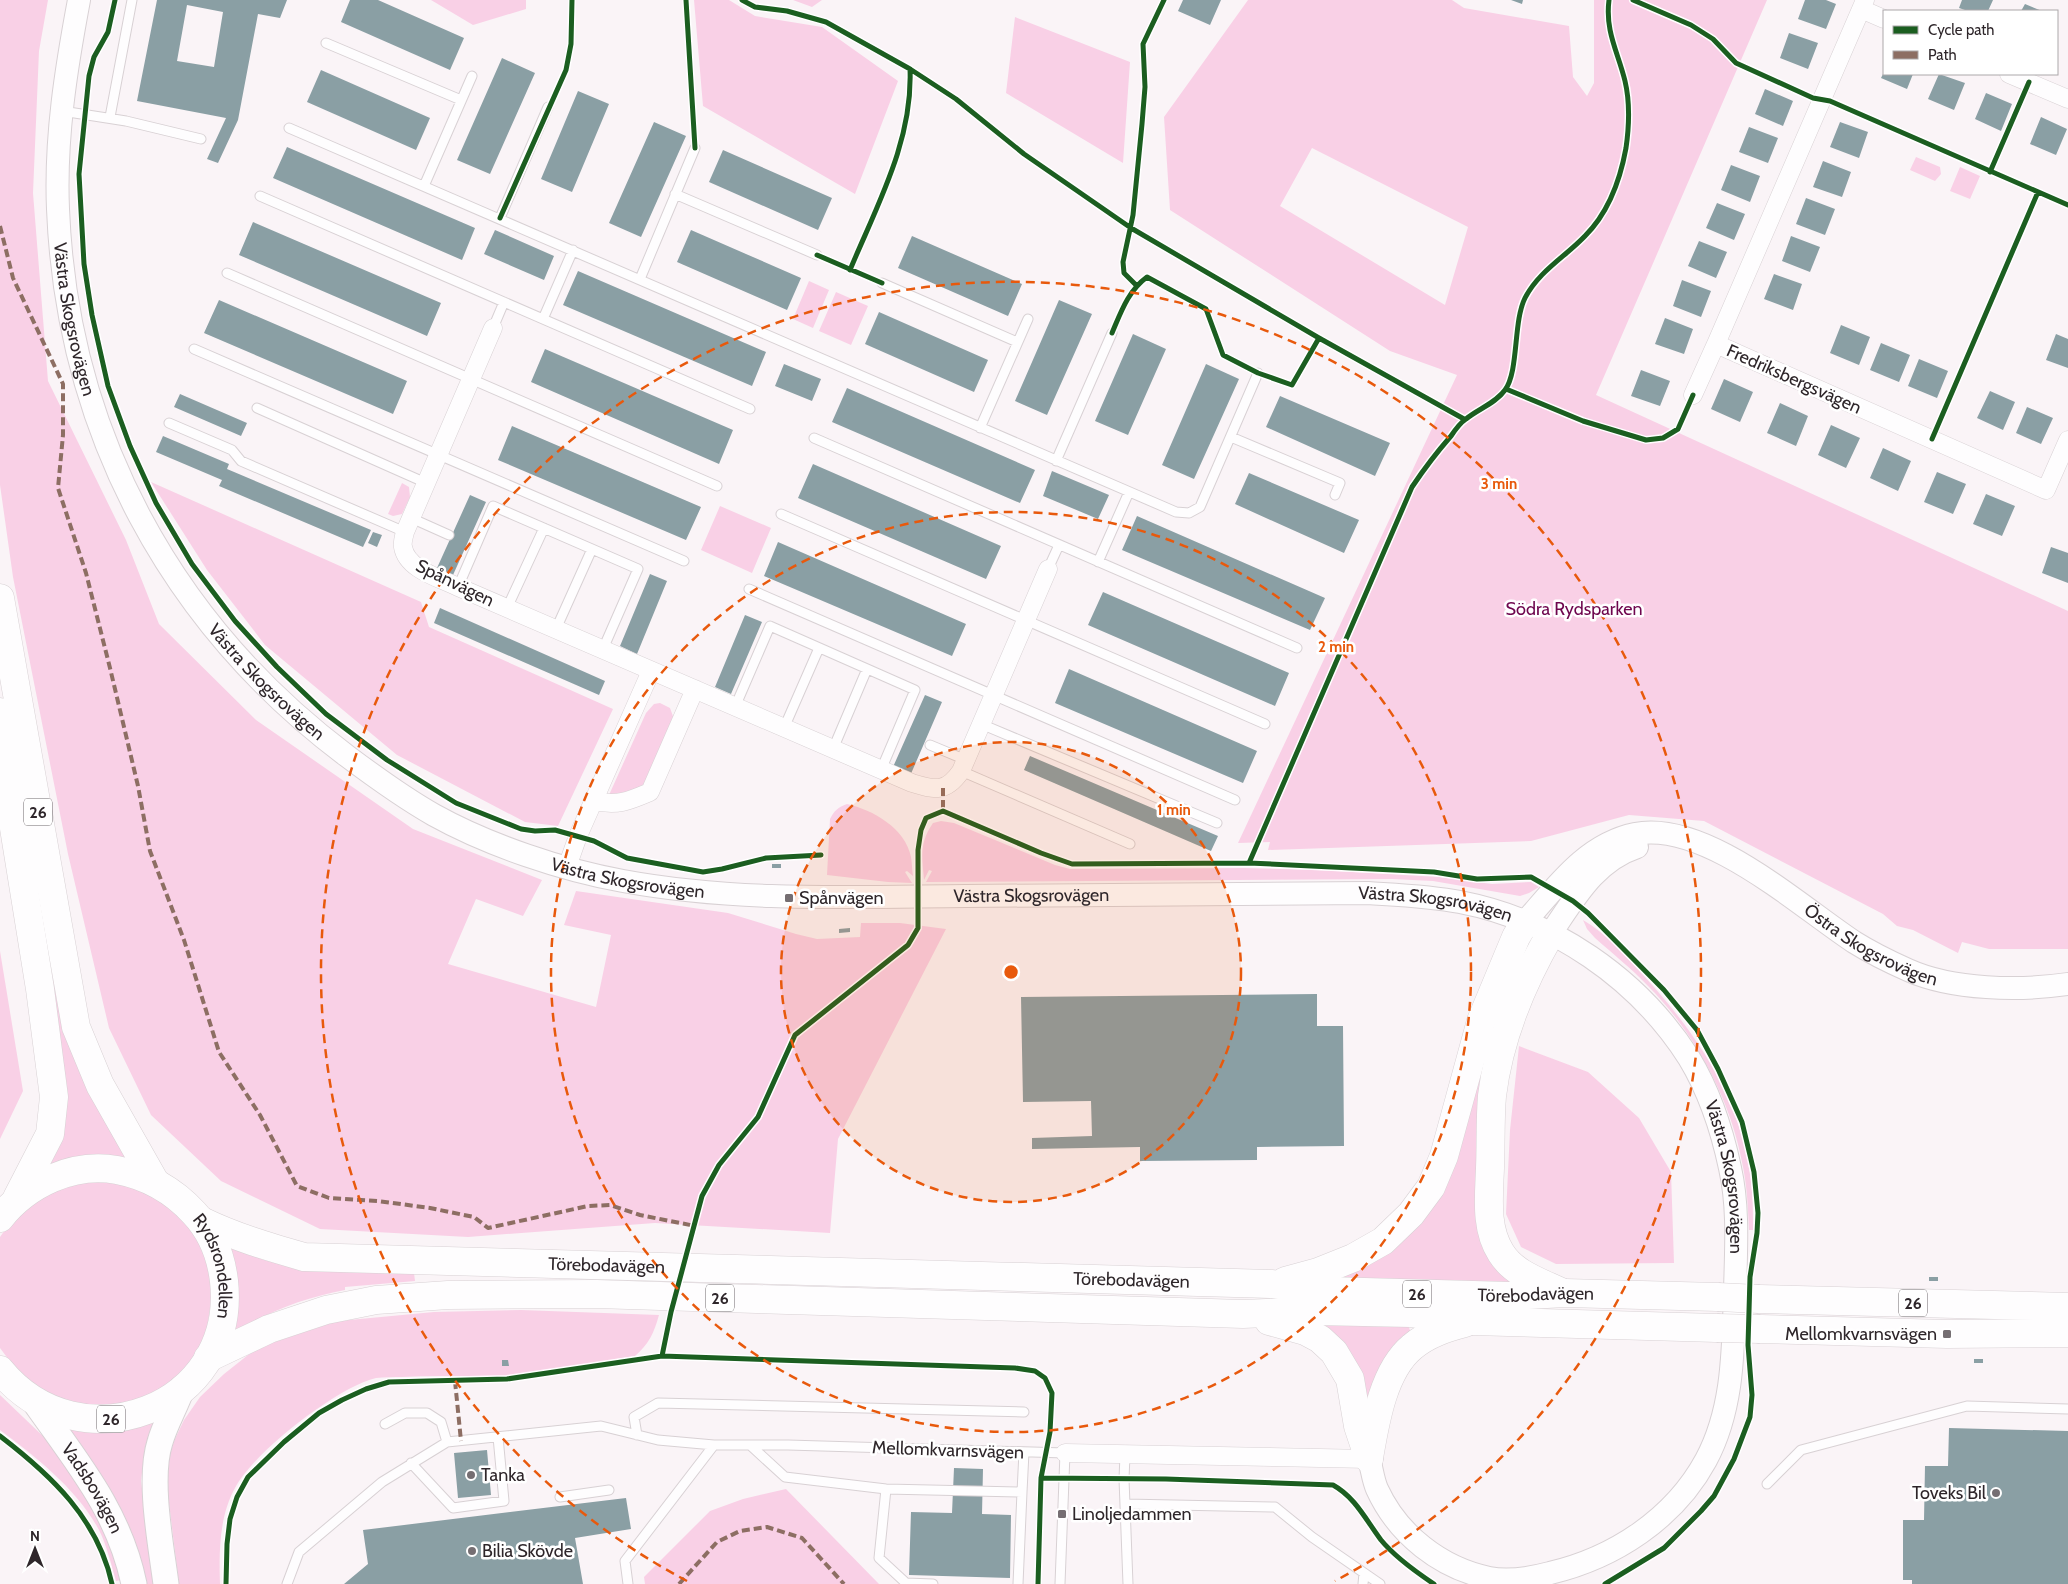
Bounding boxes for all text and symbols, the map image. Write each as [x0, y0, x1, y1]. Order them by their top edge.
legend [1883, 10, 2058, 75]
text: Cycle path [1928, 21, 1994, 39]
text: Path [1928, 46, 1957, 64]
street label: Västra Skogsrovägen [49, 241, 100, 399]
street label: Fredriksbergsvägen [1723, 339, 1865, 419]
text: 3 min [1481, 475, 1517, 493]
street label: Spånvägen [412, 555, 498, 611]
park label: Södra Rydsparken [1505, 598, 1643, 620]
street label: Västra Skogsrovägen [204, 619, 329, 745]
text: 2 min [1318, 638, 1354, 656]
road number: 26 [24, 799, 52, 826]
text: 1 min [1157, 801, 1191, 819]
street label: Västra Skogsrovägen [548, 853, 706, 903]
street label: Västra Skogsrovägen [1358, 882, 1515, 927]
street label: Västra Skogsrovägen [953, 884, 1109, 907]
place label: Spånvägen [799, 887, 884, 909]
marker: Spånvägen [783, 892, 795, 904]
street label: Östra Skogsrovägen [1800, 899, 1940, 991]
centre of rings [1002, 963, 1020, 981]
street label: Västra Skogsrovägen [1700, 1097, 1747, 1254]
street label: Rydsrondellen [188, 1209, 236, 1320]
street label: Törebodavägen [548, 1253, 665, 1278]
street label: Törebodavägen [1073, 1267, 1190, 1293]
road number: 26 [1403, 1280, 1431, 1308]
street label: Törebodavägen [1477, 1282, 1594, 1307]
road number: 26 [706, 1285, 734, 1312]
road number: 26 [1899, 1290, 1927, 1316]
place label: Mellomkvarnsvägen [1785, 1323, 1937, 1345]
marker: Mellomkvarnsvägen [1941, 1328, 1953, 1340]
road number: 26 [97, 1406, 125, 1432]
street label: Mellomkvarnsvägen [872, 1436, 1024, 1464]
street label: Vadsbovägen [57, 1439, 128, 1537]
place label: Tanka [481, 1464, 525, 1486]
marker: Tanka [465, 1469, 477, 1481]
place label: Toveks Bil [1912, 1482, 1987, 1504]
marker: Toveks Bil [1990, 1487, 2002, 1499]
place label: Linoljedammen [1072, 1503, 1192, 1525]
marker: Linoljedammen [1056, 1508, 1068, 1520]
north arrow [10, 1524, 60, 1574]
text: N [30, 1527, 40, 1545]
place label: Bilia Skövde [482, 1540, 573, 1562]
marker: Bilia Skövde [466, 1545, 478, 1557]

